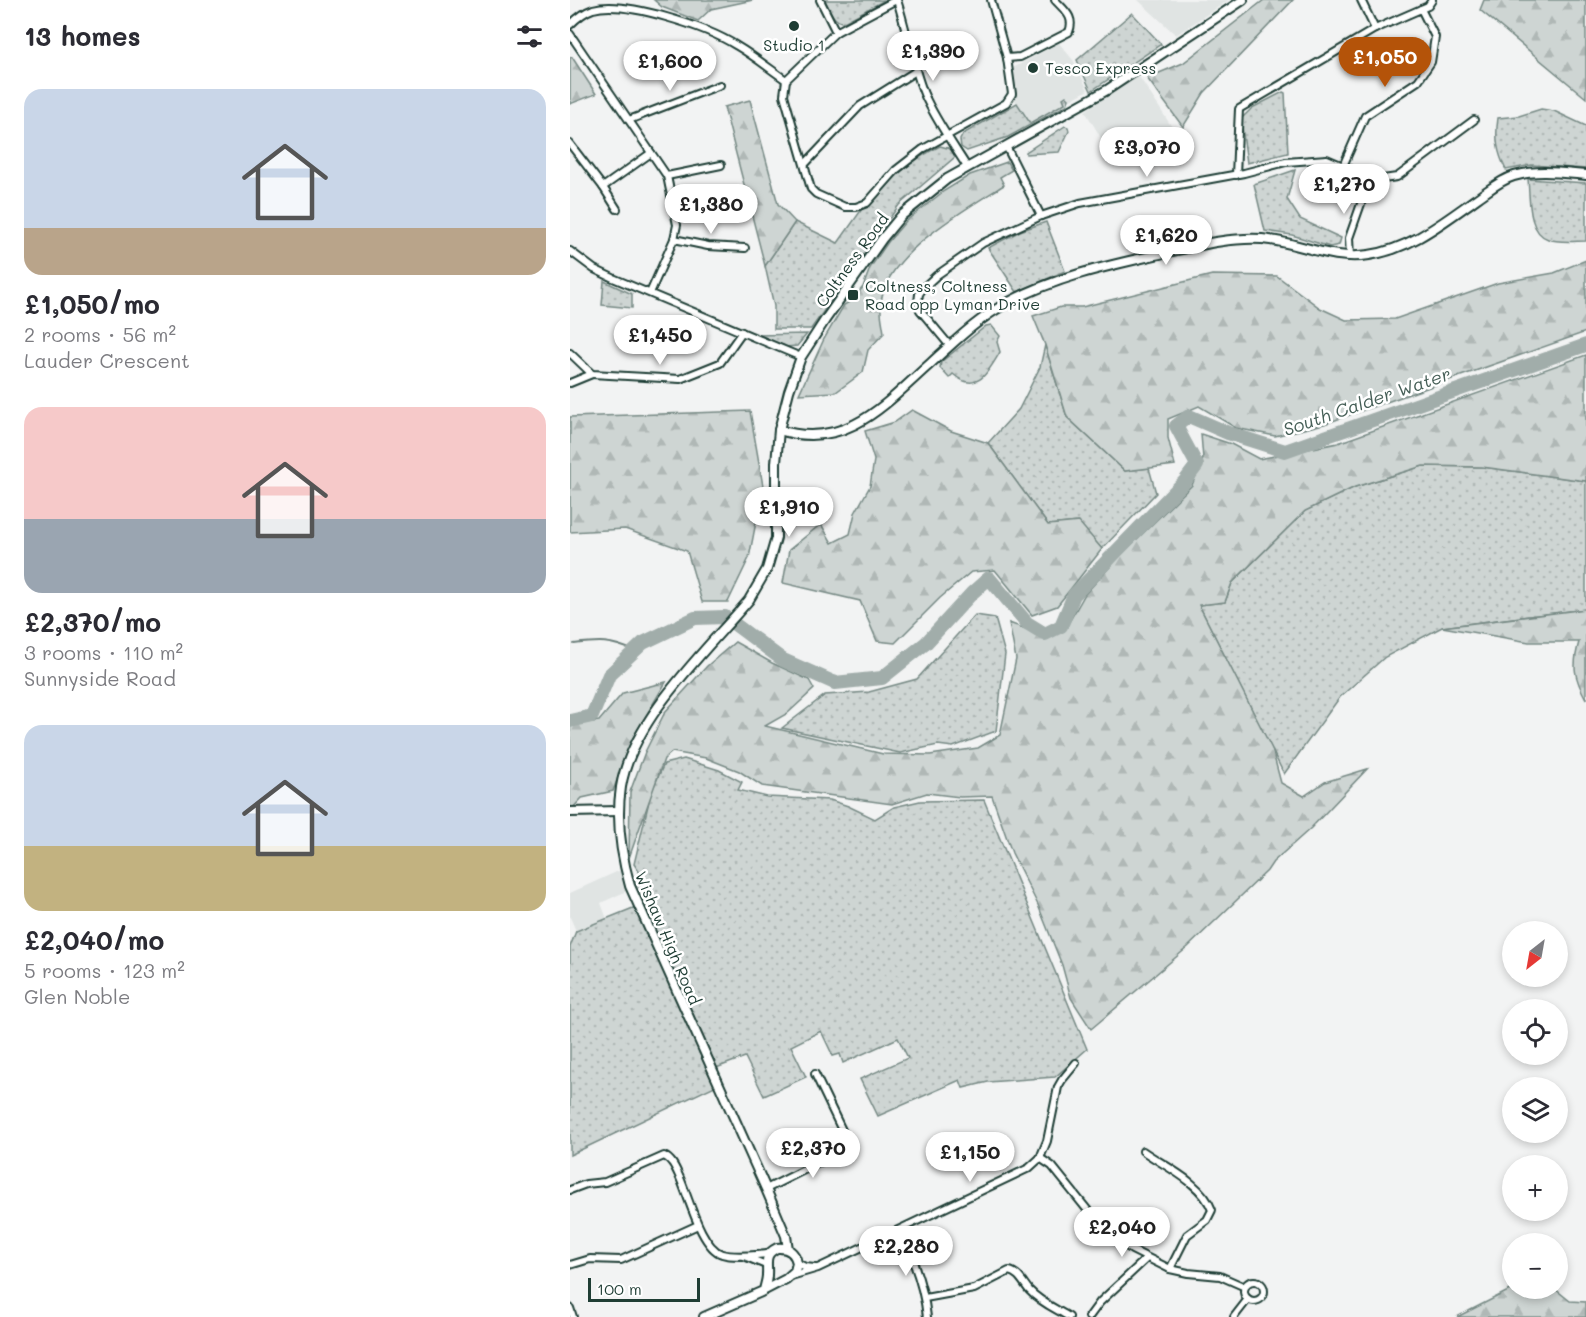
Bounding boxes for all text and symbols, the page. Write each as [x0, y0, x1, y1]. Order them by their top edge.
text: 13 homes [24, 19, 141, 53]
marker: Studio 1 [787, 19, 801, 33]
icon: filters [513, 20, 546, 53]
pin: £1,390 [884, 31, 982, 82]
place label: Studio 1 [763, 34, 825, 55]
text: £1,390 [901, 37, 965, 63]
pin: £1,050 [1336, 37, 1434, 88]
pin: £1,600 [621, 41, 719, 92]
text: £1,050 [1353, 43, 1417, 69]
text: £1,600 [637, 47, 703, 73]
place label: Tesco Express [1045, 57, 1156, 78]
marker: Tesco Express [1026, 61, 1040, 75]
pin: £3,070 [1098, 127, 1196, 178]
icon: home [231, 128, 339, 236]
text: £3,070 [1113, 133, 1181, 159]
pin: £1,270 [1295, 164, 1393, 215]
text: £1,270 [1313, 170, 1375, 196]
pin: £1,380 [662, 184, 760, 235]
text: £1,380 [679, 190, 743, 216]
street label: Coltness Road [810, 209, 893, 311]
pin: £1,620 [1117, 215, 1215, 266]
text: £1,620 [1134, 221, 1198, 247]
place label: Coltness, Coltness Road opp Lyman Drive [865, 275, 1040, 314]
text: £1,050/mo [24, 287, 160, 321]
marker: Coltness, Coltness Road opp Lyman Drive [846, 288, 860, 302]
pin: £1,450 [611, 315, 709, 366]
text: 2 rooms · 56 m² [24, 321, 176, 347]
text: £1,450 [628, 321, 692, 347]
text: Lauder Crescent [24, 347, 190, 373]
water label: South Calder Water [1280, 361, 1454, 441]
icon: home [231, 446, 339, 554]
pin: £1,910 [740, 487, 838, 538]
text: £1,910 [758, 493, 820, 519]
text: £2,370/mo [24, 605, 161, 639]
text: 3 rooms · 110 m² [24, 639, 183, 665]
text: Sunnyside Road [24, 665, 176, 691]
icon: home [231, 764, 339, 872]
street label: Wishaw High Road [631, 868, 706, 1008]
north arrow [1502, 921, 1568, 987]
map controls [1502, 921, 1568, 1299]
text: £2,040/mo [24, 923, 164, 957]
text: 5 rooms · 123 m² [24, 957, 185, 983]
text: Glen Noble [24, 983, 130, 1009]
button: locate [1502, 999, 1568, 1065]
button: layers [1502, 1077, 1568, 1143]
pin: £2,370 [764, 1128, 862, 1179]
pin: £1,150 [921, 1132, 1019, 1183]
text: £2,370 [780, 1134, 846, 1160]
text: £1,150 [940, 1138, 1000, 1164]
button: + [1502, 1155, 1568, 1221]
pin: £2,040 [1073, 1207, 1171, 1258]
text: £2,040 [1088, 1213, 1156, 1239]
pin: £2,280 [857, 1226, 955, 1277]
text: £2,280 [873, 1232, 939, 1258]
button: − [1502, 1233, 1568, 1299]
scale bar [588, 1275, 700, 1302]
text: 100 m [597, 1278, 642, 1299]

